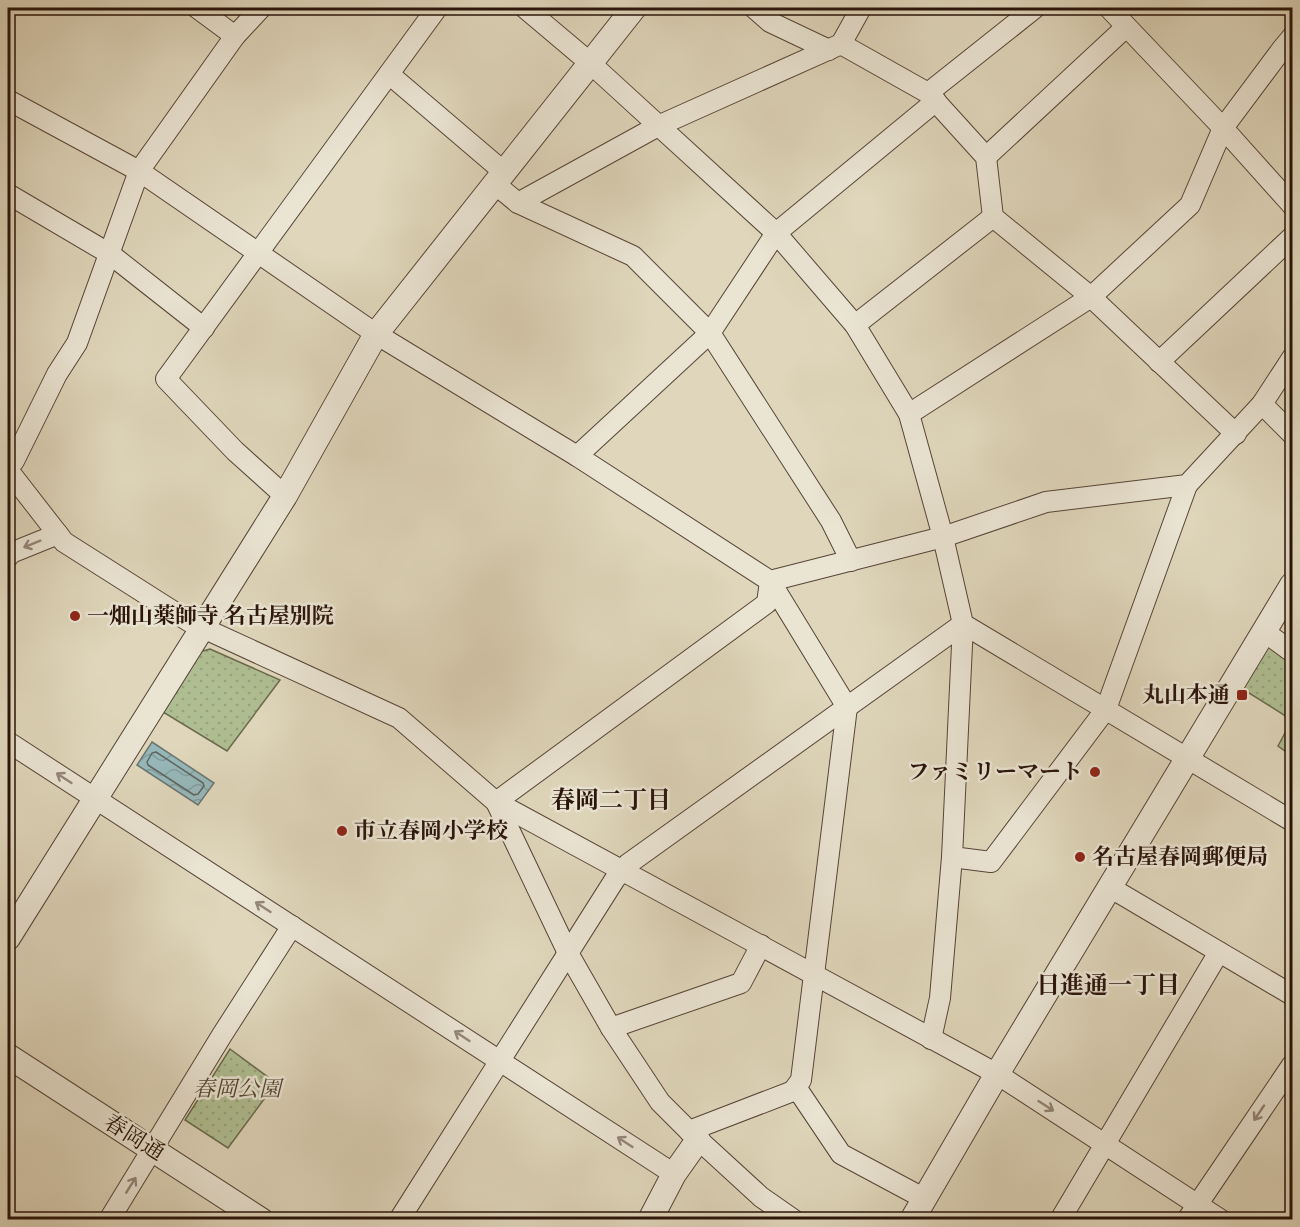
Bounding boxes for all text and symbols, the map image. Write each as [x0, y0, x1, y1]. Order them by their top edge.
one-way arrow [23, 540, 42, 551]
place label: 一畑山薬師寺 名古屋別院 [87, 603, 334, 630]
marker: 一畑山薬師寺 名古屋別院 [68, 609, 82, 623]
place label: 丸山本通 [1142, 682, 1230, 709]
marker: 丸山本通 [1235, 688, 1249, 702]
place label: ファミリーマート [907, 759, 1083, 786]
marker: ファミリーマート [1088, 765, 1102, 779]
one-way arrow [55, 772, 72, 785]
district label: 春岡二丁目 [551, 786, 671, 816]
place label: 市立春岡小学校 [354, 818, 508, 845]
marker: 市立春岡小学校 [335, 824, 349, 838]
place label: 名古屋春岡郵便局 [1092, 844, 1268, 871]
marker: 名古屋春岡郵便局 [1073, 850, 1087, 864]
one-way arrow [255, 900, 272, 912]
district label: 日進通一丁目 [1036, 971, 1180, 1001]
one-way arrow [453, 1029, 470, 1042]
park label: 春岡公園 [193, 1076, 284, 1103]
one-way arrow [1037, 1100, 1054, 1112]
one-way arrow [1253, 1104, 1265, 1121]
street label: 春岡通 [99, 1109, 169, 1167]
one-way arrow [617, 1136, 634, 1148]
one-way arrow [125, 1177, 137, 1194]

